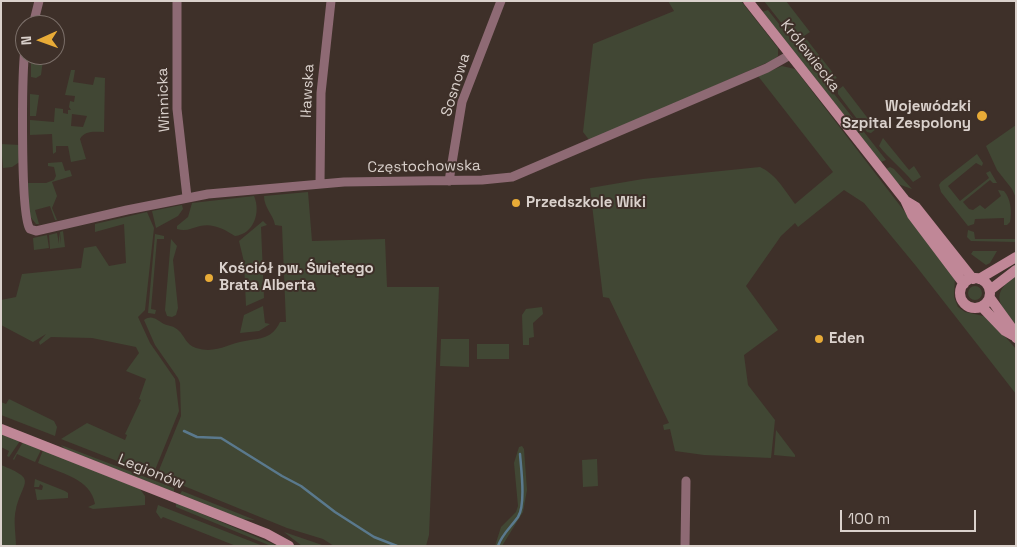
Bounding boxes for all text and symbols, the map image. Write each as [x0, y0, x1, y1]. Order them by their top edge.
north arrow [15, 15, 65, 65]
street label: Królewiecka [776, 16, 844, 96]
text: N [17, 35, 35, 46]
street label: Sosnowa [438, 51, 474, 119]
street label: Iławska [298, 64, 318, 118]
street label: Winnicka [154, 68, 174, 132]
place label: Wojewódzki Szpital Zespolony [842, 98, 971, 133]
marker: Wojewódzki Szpital Zespolony [975, 109, 989, 123]
street label: Częstochowska [367, 157, 481, 177]
place label: Przedszkole Wiki [526, 194, 646, 212]
marker: Przedszkole Wiki [510, 197, 522, 209]
place label: Kościół pw. Świętego Brata Alberta [219, 260, 374, 295]
marker: Kościół pw. Świętego Brata Alberta [203, 272, 215, 284]
place label: Eden [829, 330, 865, 348]
marker: Eden [813, 333, 825, 345]
street label: Legionów [115, 451, 187, 493]
scale bar [842, 500, 978, 532]
text: 100 m [848, 509, 890, 528]

